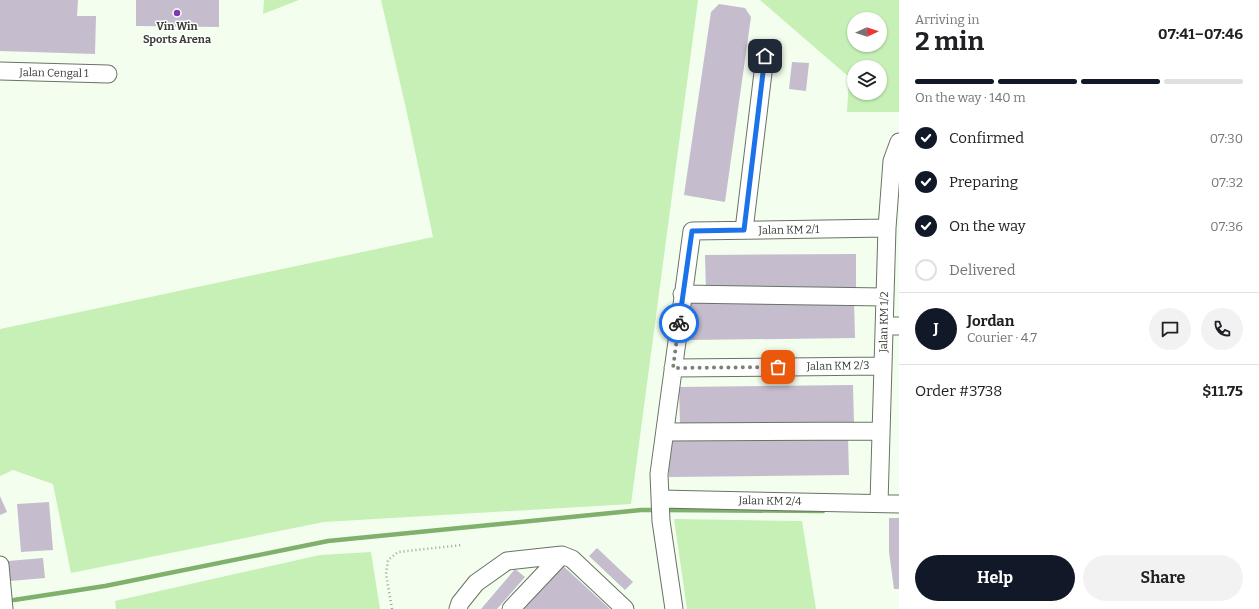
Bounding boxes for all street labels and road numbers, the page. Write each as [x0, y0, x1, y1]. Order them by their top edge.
street label: Jalan Cengal 1 [18, 66, 89, 80]
street label: Jalan KM 2/1 [757, 223, 820, 237]
street label: Jalan KM 1/2 [877, 291, 891, 354]
street label: Jalan KM 2/3 [806, 359, 869, 373]
street label: Jalan KM 2/4 [737, 494, 802, 508]

